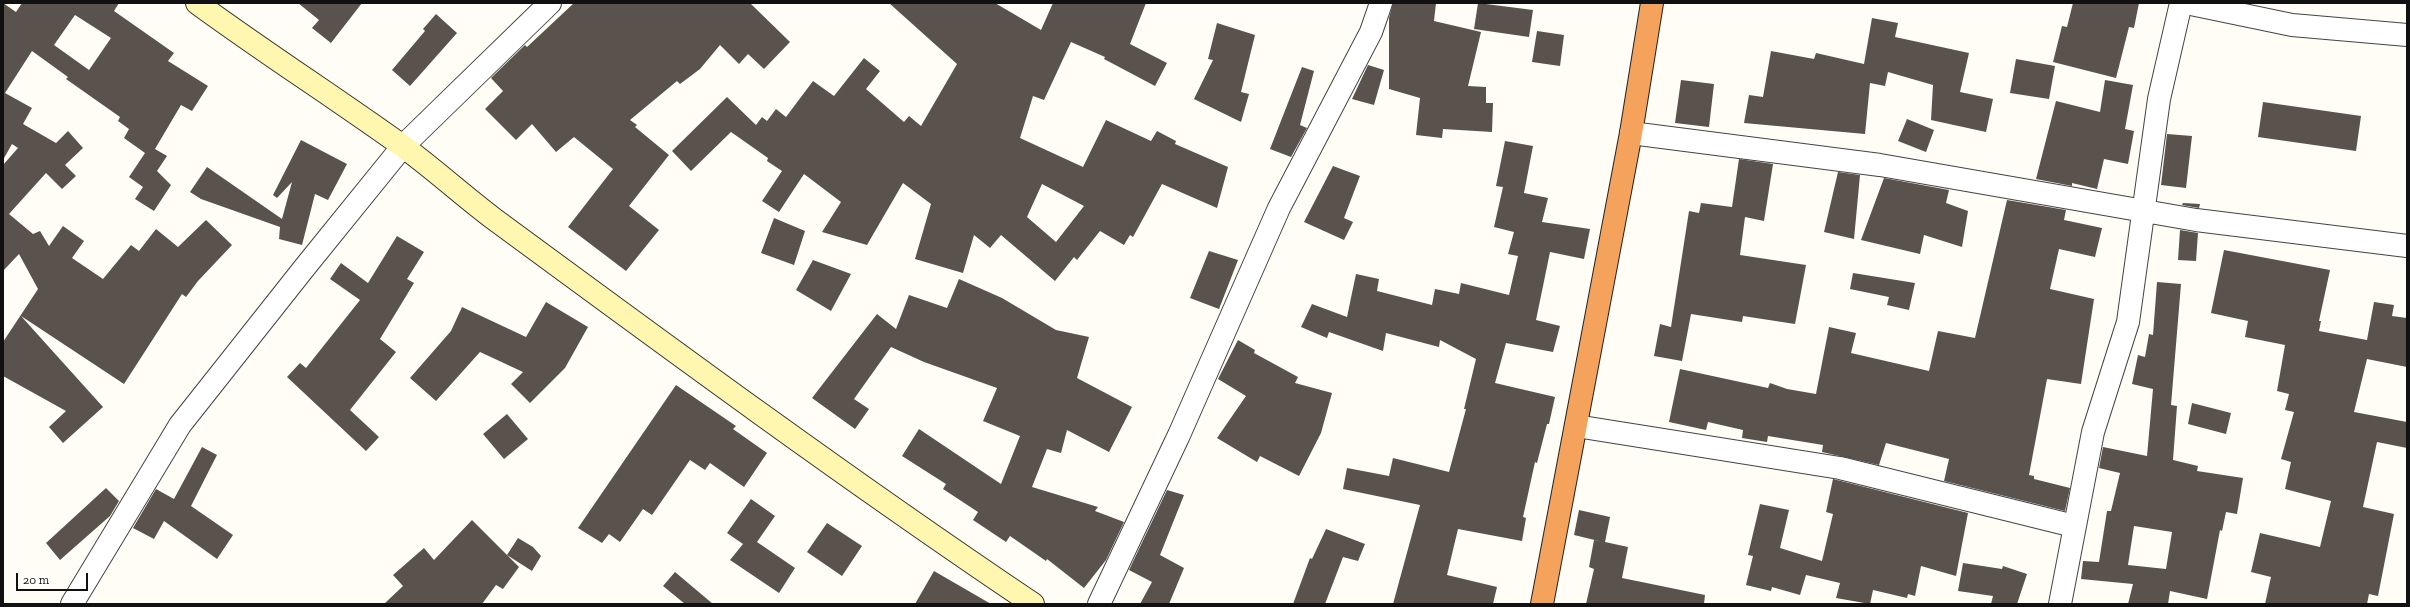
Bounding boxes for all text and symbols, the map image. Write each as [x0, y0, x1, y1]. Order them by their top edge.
scale bar [18, 565, 90, 591]
text: 20 m [23, 573, 49, 587]

